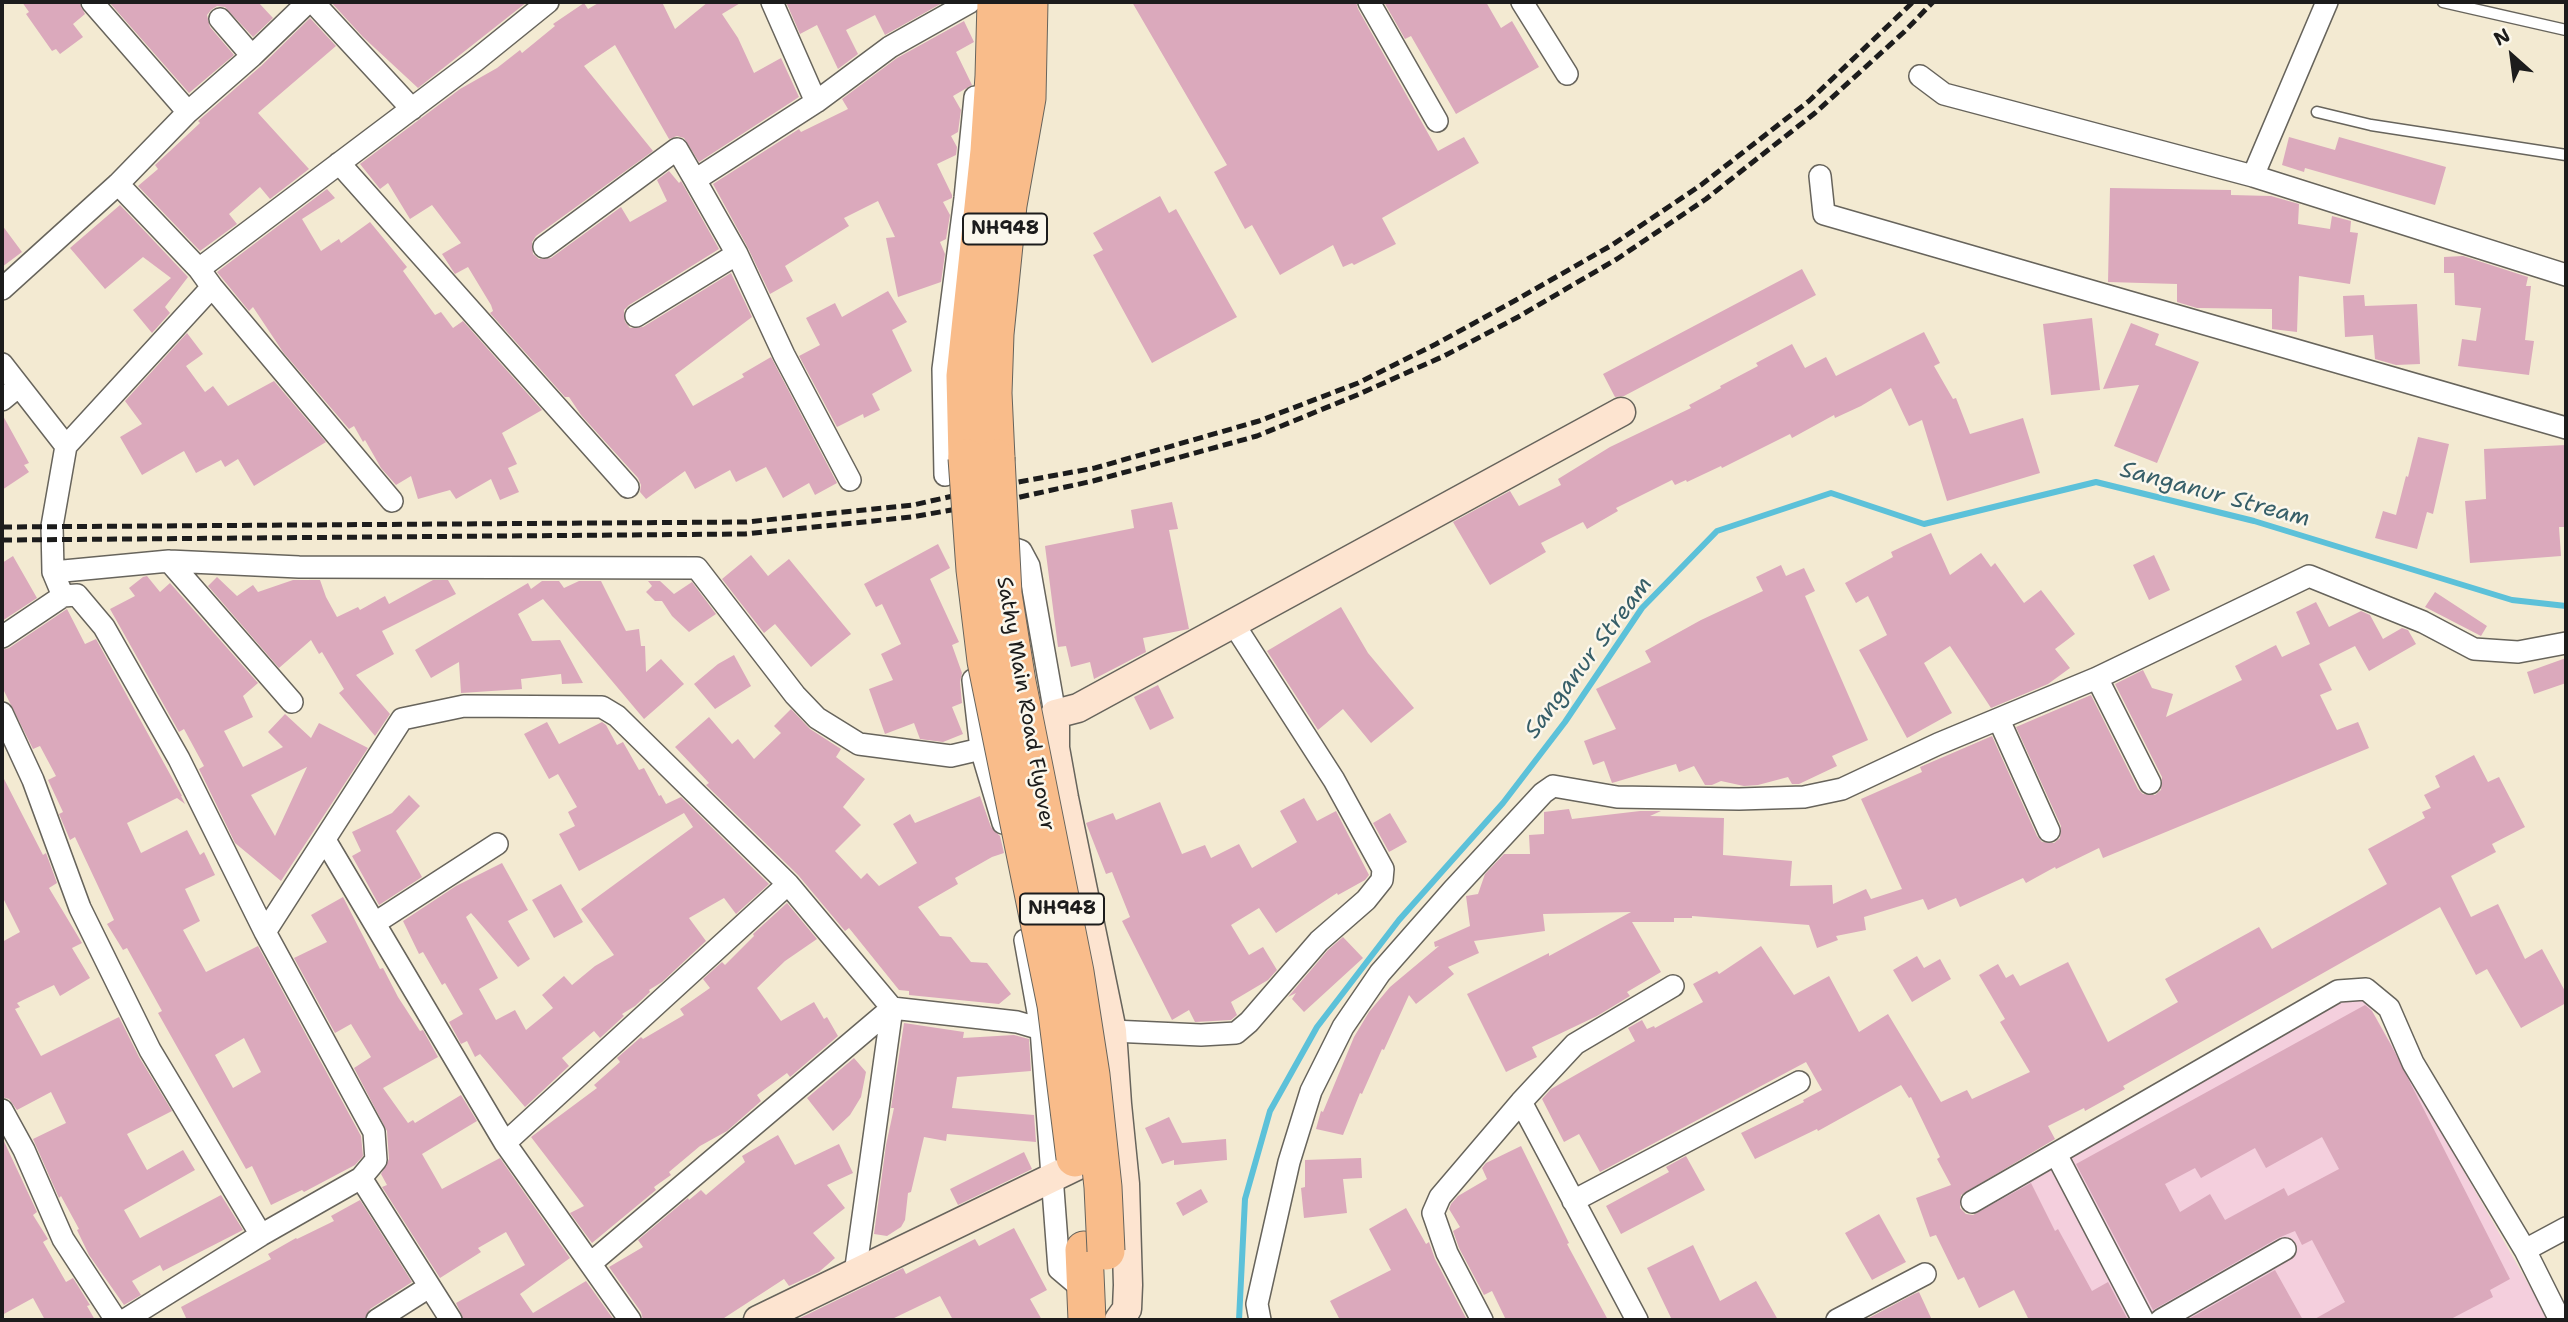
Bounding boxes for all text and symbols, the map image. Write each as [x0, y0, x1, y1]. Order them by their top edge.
north arrow [2477, 21, 2547, 91]
text: N [2489, 22, 2514, 52]
road number: NH948 [963, 214, 1047, 244]
water label: Sanganur Stream [2117, 456, 2313, 534]
water label: Sanganur Stream [1519, 572, 1659, 744]
street label: Sathy Main Road Flyover [990, 575, 1060, 833]
road number: NH948 [1020, 894, 1104, 925]

